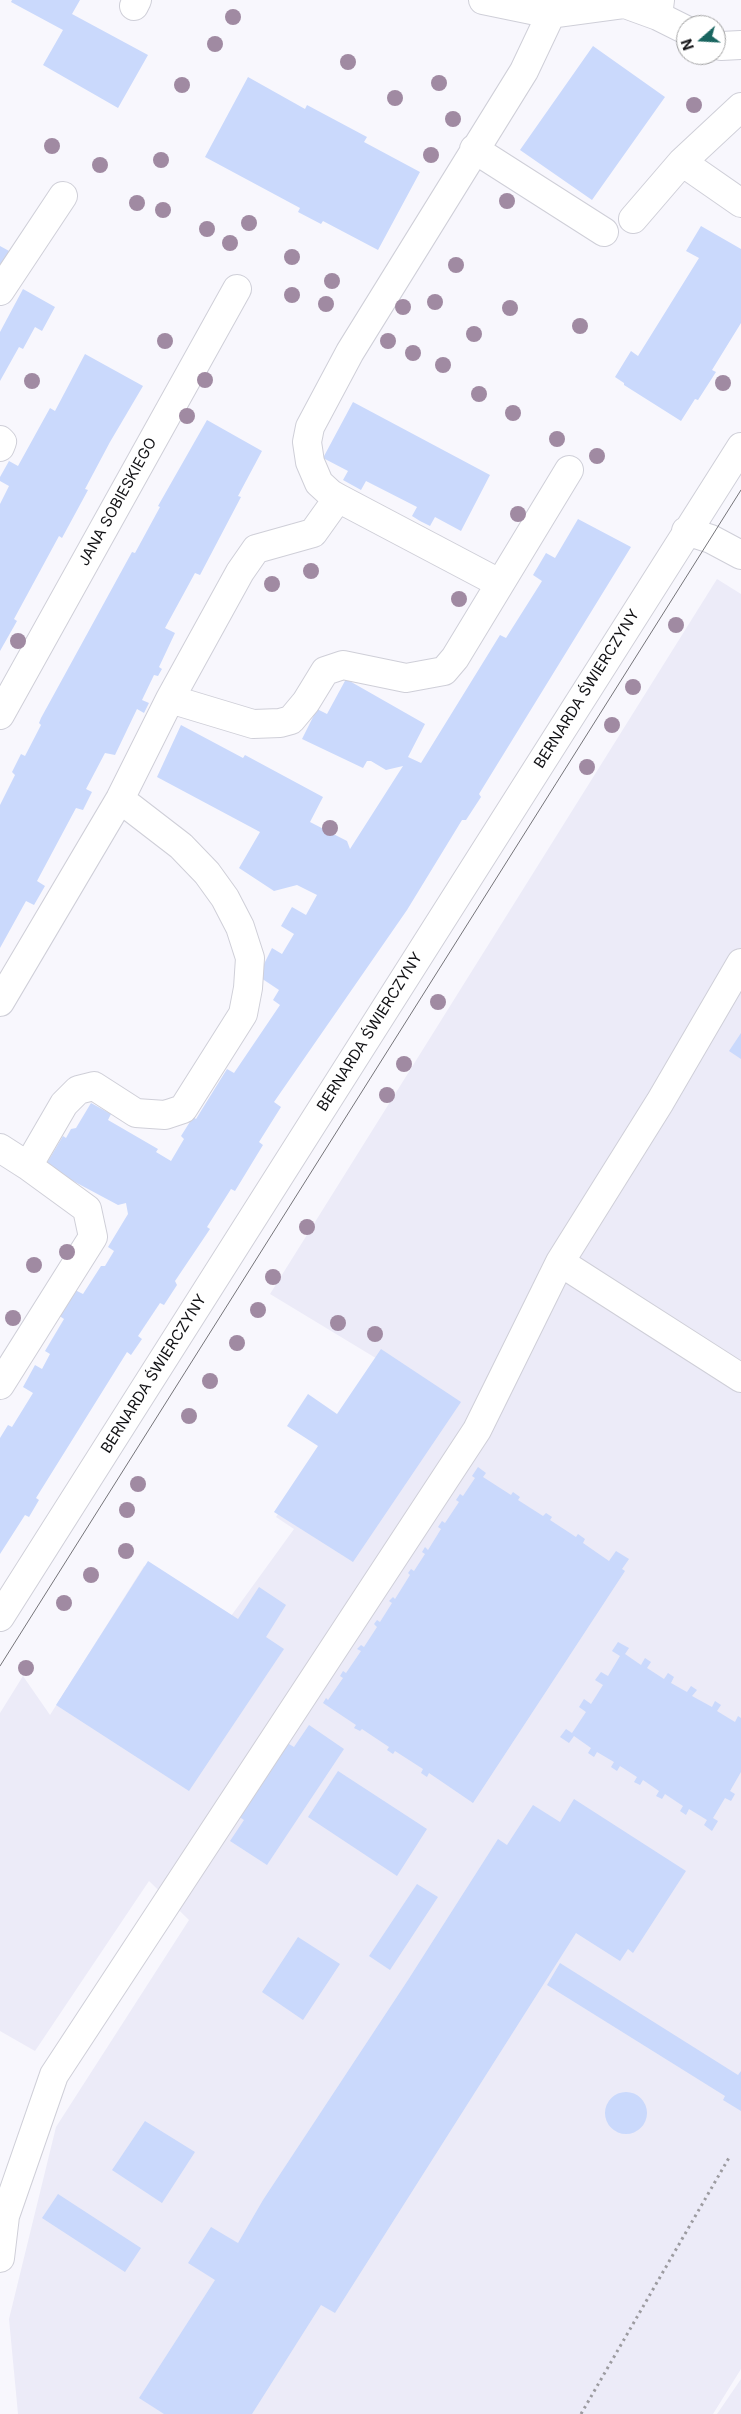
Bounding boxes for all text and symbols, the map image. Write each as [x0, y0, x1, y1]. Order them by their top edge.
north arrow [676, 15, 726, 65]
text: N [678, 37, 697, 53]
street label: JANA SOBIESKIEGO [75, 435, 161, 569]
street label: BERNARDA ŚWIERCZYNY [531, 606, 643, 772]
street label: BERNARDA ŚWIERCZYNY [314, 949, 426, 1115]
street label: BERNARDA ŚWIERCZYNY [98, 1291, 210, 1457]

